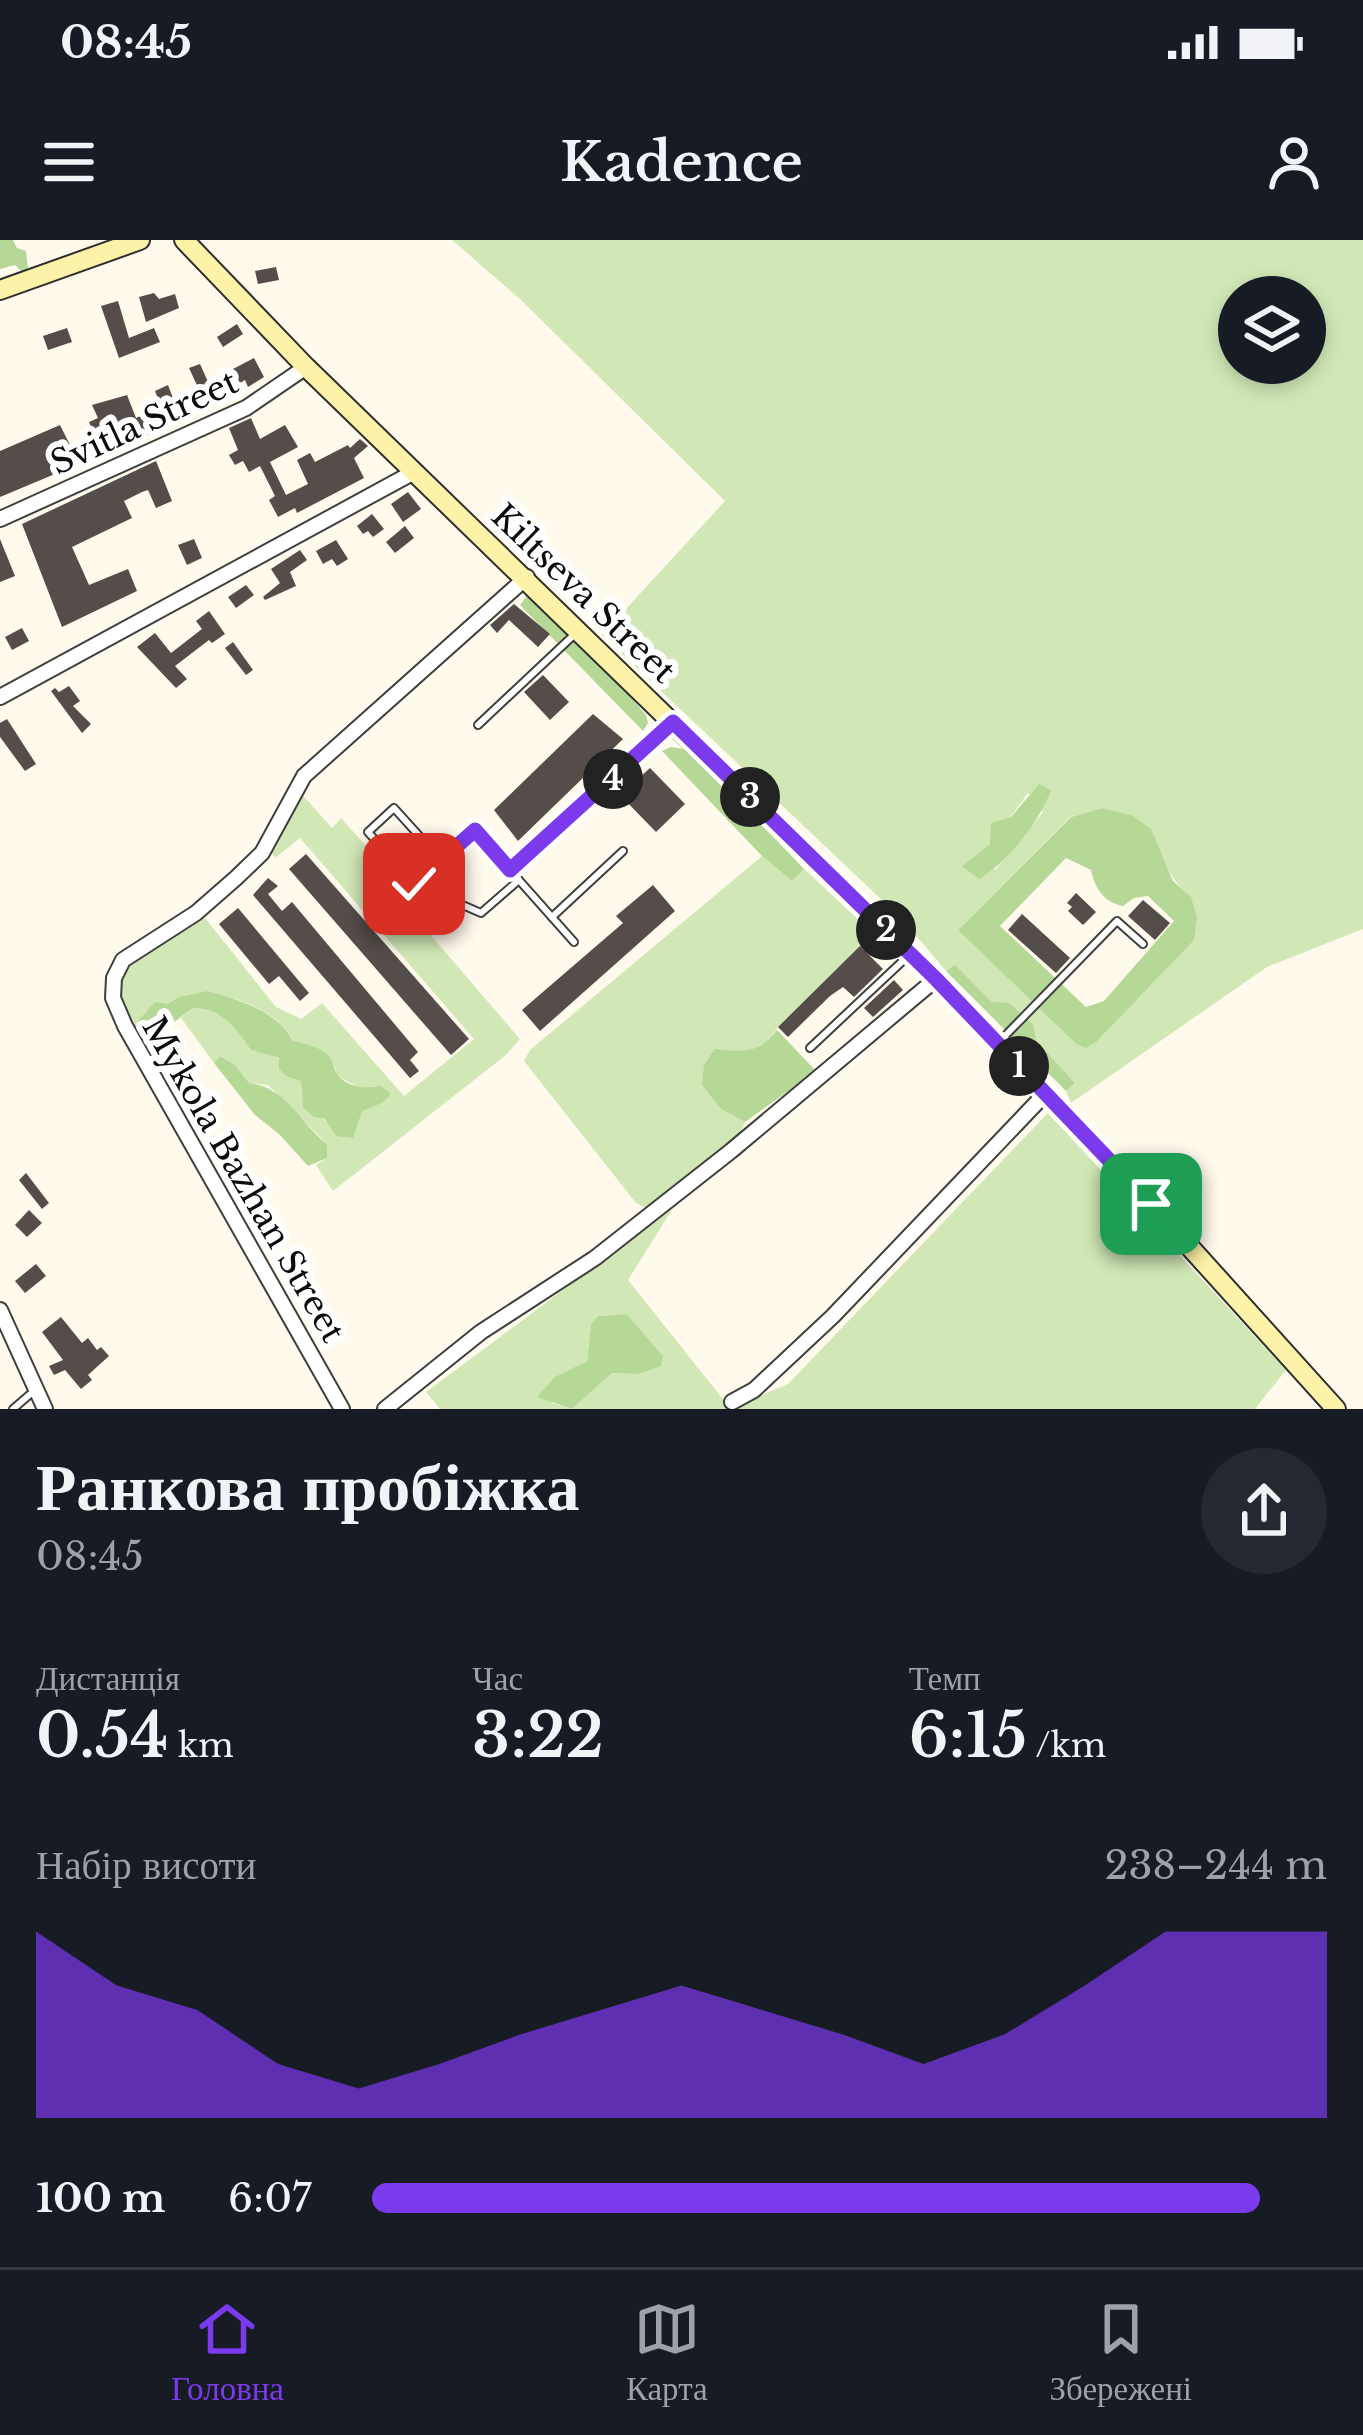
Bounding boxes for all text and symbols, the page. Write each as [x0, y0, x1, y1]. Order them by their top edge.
text: 08:45 [60, 14, 192, 70]
icon: menu [36, 129, 102, 195]
text: Kadence [560, 129, 803, 196]
icon: person [1261, 129, 1327, 195]
map controls [1218, 276, 1326, 384]
button: layers [1218, 276, 1326, 384]
street label: Svitla Street [44, 361, 245, 484]
street label: Kiltseva Street [483, 495, 685, 692]
pin: 4 [583, 749, 643, 809]
text: 4 [602, 758, 624, 799]
pin: 3 [720, 767, 780, 827]
text: 3 [739, 776, 761, 817]
pin [363, 833, 465, 935]
icon: check [381, 851, 447, 917]
pin: 2 [856, 900, 916, 960]
text: 2 [875, 909, 897, 950]
street label: Mykola Bazhan Street [134, 1009, 354, 1350]
pin: 1 [989, 1036, 1049, 1096]
text: 1 [1012, 1045, 1026, 1086]
pin [1100, 1153, 1202, 1255]
icon: arrive [1118, 1171, 1184, 1237]
text: Ранкова пробіжка [36, 1446, 579, 1528]
button: share [1201, 1448, 1327, 1574]
text: 08:45 [36, 1532, 144, 1581]
text: Дистанція [36, 1658, 180, 1699]
text: Час [472, 1658, 523, 1699]
text: Темп [909, 1658, 981, 1699]
text: 0.54 [36, 1699, 169, 1773]
text: 3:22 [472, 1699, 604, 1773]
text: 6:15 [909, 1699, 1027, 1773]
text: km [169, 1725, 234, 1766]
text: /km [1027, 1725, 1106, 1766]
text: Набір висоти [36, 1841, 256, 1890]
text: 238–244 m [1104, 1841, 1327, 1890]
text: 100 m [36, 2174, 165, 2223]
text: 6:07 [228, 2174, 312, 2223]
tab: Головна [171, 2296, 284, 2409]
tab: Карта [626, 2296, 708, 2409]
tab: Збережені [1050, 2296, 1192, 2409]

